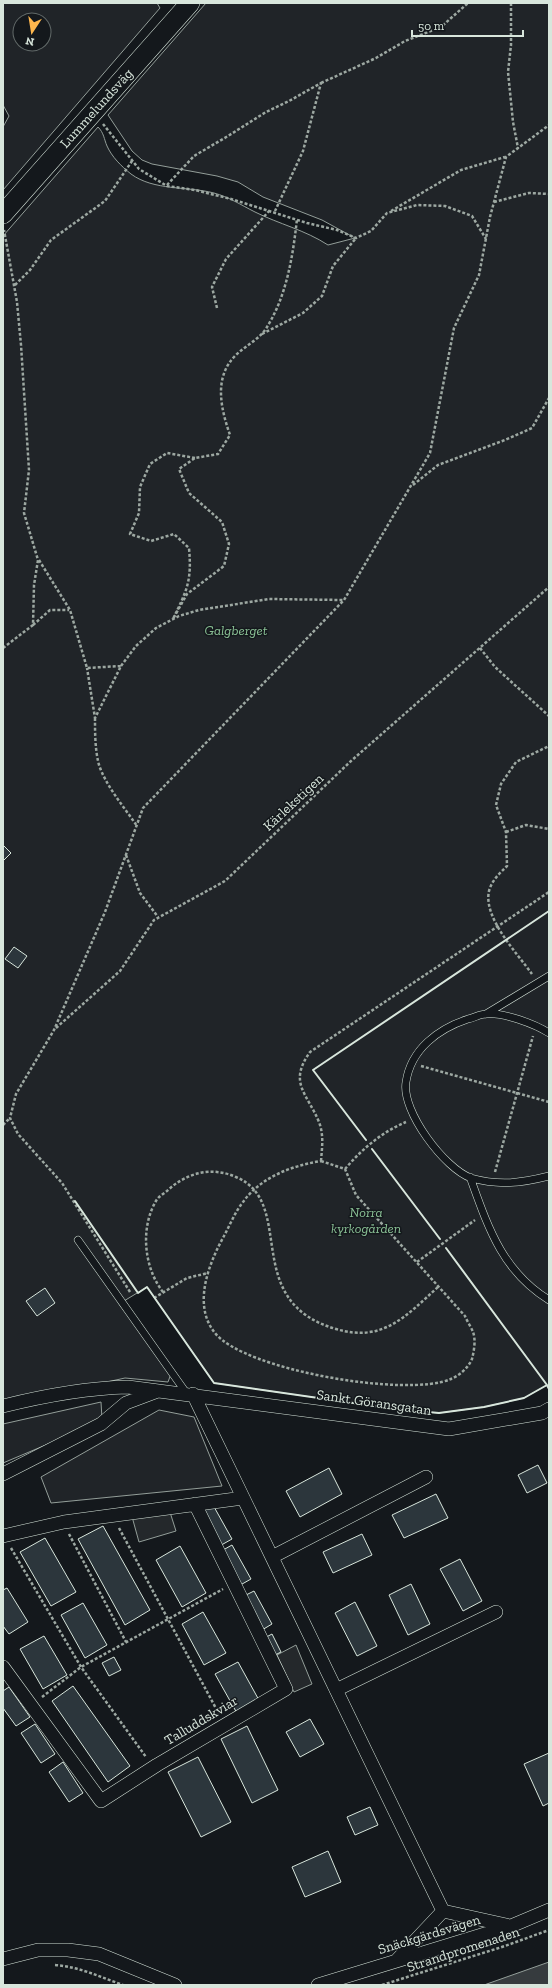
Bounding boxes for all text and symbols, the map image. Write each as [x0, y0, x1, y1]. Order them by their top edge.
north arrow [12, 12, 52, 52]
scale bar [412, 12, 523, 38]
text: 50 m [418, 19, 445, 33]
text: N [24, 34, 35, 49]
street label: Lummelundsväg [56, 65, 137, 152]
park label: Galgberget [204, 622, 268, 639]
street label: Kärlekstigen [260, 770, 327, 835]
park label: Norra kyrkogården [331, 1204, 401, 1237]
street label: Sankt Göransgatan [315, 1386, 433, 1419]
street label: Talluddskviar [161, 1692, 241, 1749]
street label: Snäckgärdsvägen [376, 1911, 482, 1958]
street label: Strandpromenaden [405, 1923, 522, 1976]

